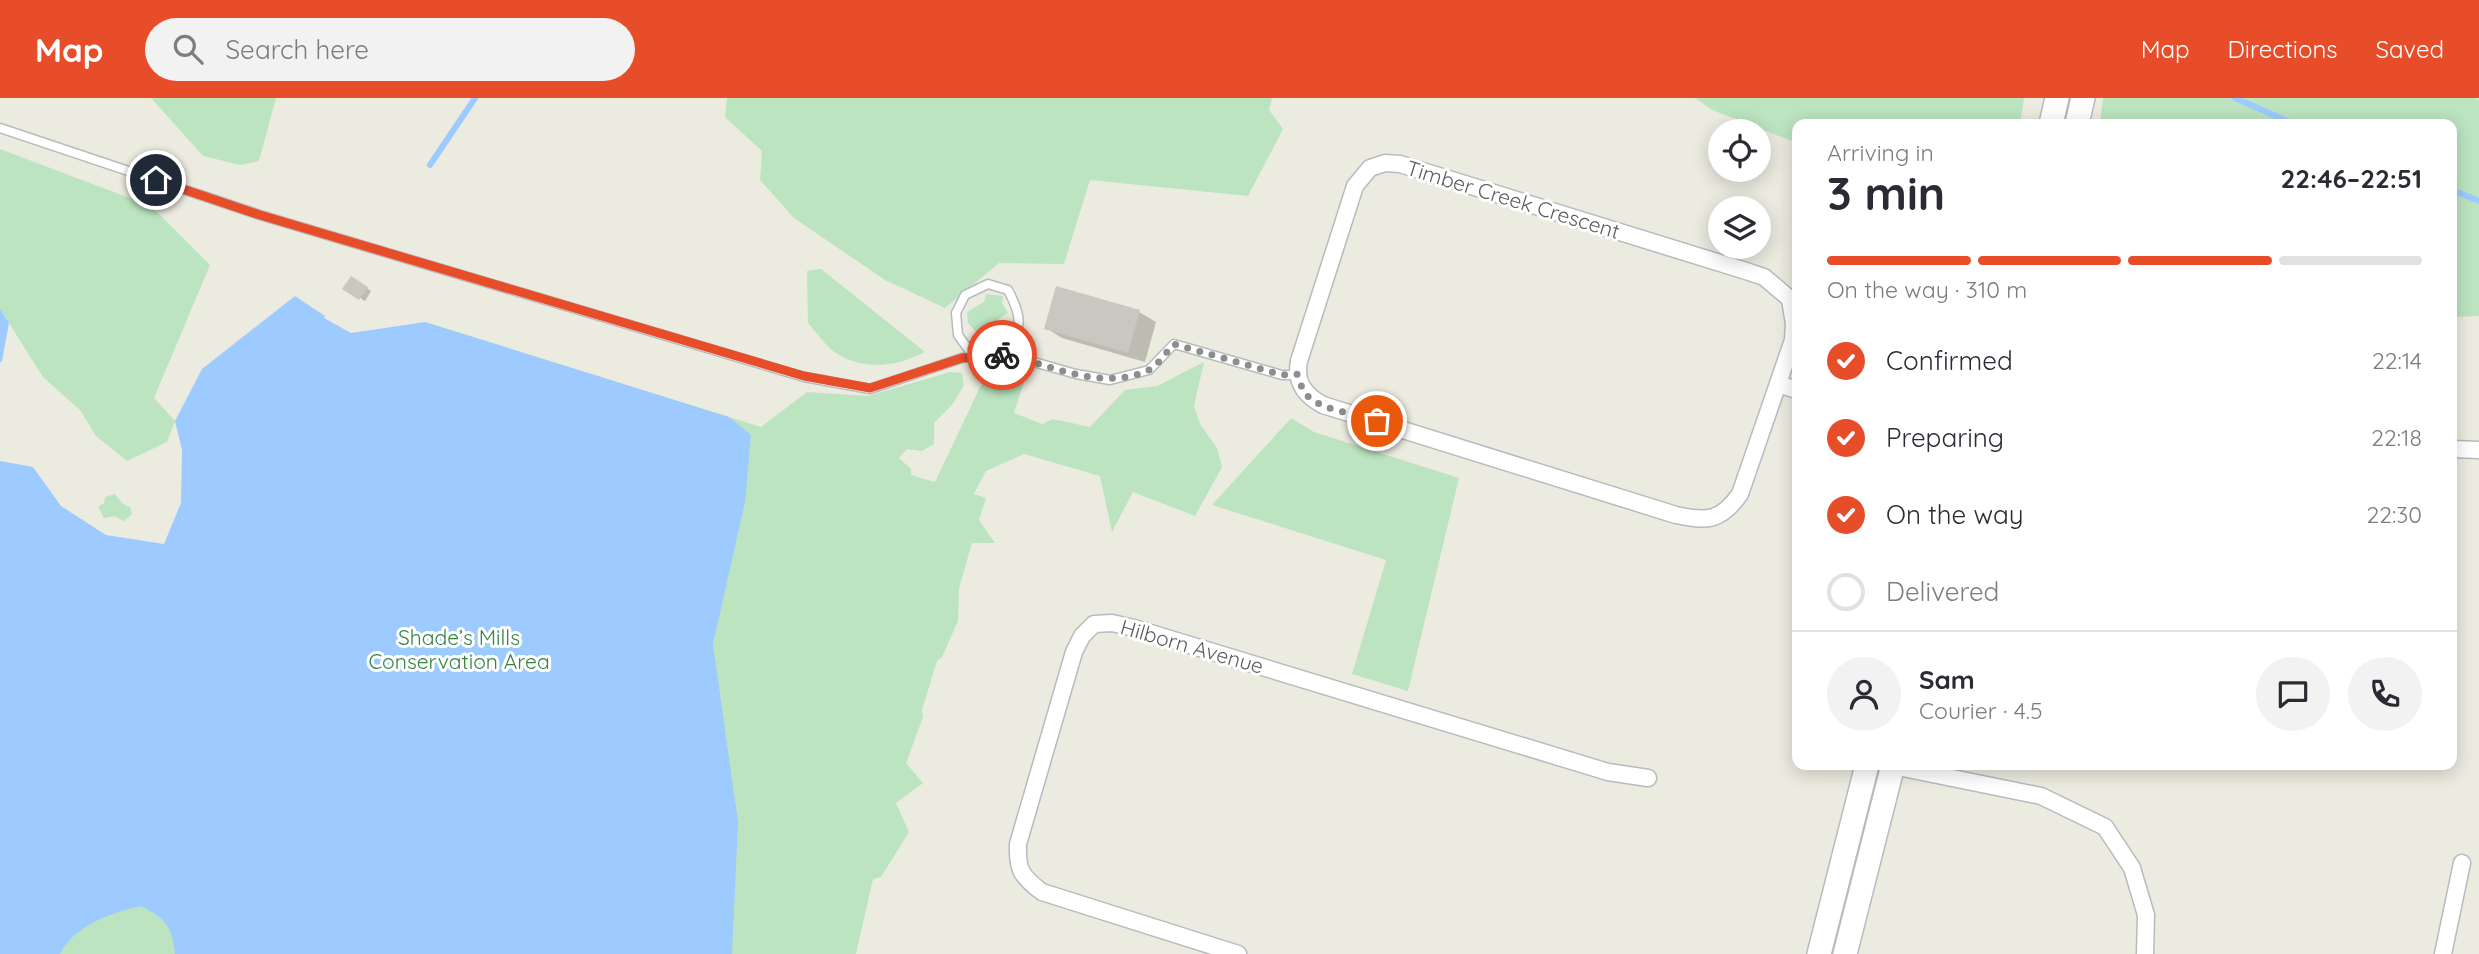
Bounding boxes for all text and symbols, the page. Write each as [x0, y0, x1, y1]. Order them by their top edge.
search box [145, 18, 635, 81]
text: Map [35, 29, 103, 70]
icon: search [169, 30, 207, 68]
text: Search here [225, 33, 369, 66]
text: Map [2141, 34, 2190, 64]
text: Directions [2228, 34, 2338, 64]
text: Saved [2376, 34, 2444, 64]
map controls [1708, 119, 1771, 259]
button: locate [1708, 119, 1771, 182]
text: Arriving in [1827, 138, 1934, 167]
pin [126, 150, 186, 210]
street label: Timber Creek Crescent [1403, 154, 1623, 244]
icon: home [137, 161, 175, 199]
text: 22:46–22:51 [2280, 162, 2422, 195]
text: 3 min [1827, 164, 1945, 222]
button: layers [1708, 196, 1771, 259]
text: On the way · 310 m [1827, 275, 2027, 304]
courier [967, 320, 1037, 390]
icon: bike [983, 336, 1021, 374]
icon: check [1827, 342, 1865, 380]
text: Confirmed [1886, 344, 2013, 377]
text: 22:14 [2372, 346, 2422, 375]
pin [1347, 391, 1407, 451]
icon: bag [1358, 402, 1396, 440]
icon: check [1827, 419, 1865, 457]
text: Preparing [1886, 421, 2004, 454]
text: 22:18 [2371, 423, 2422, 452]
icon: check [1827, 496, 1865, 534]
text: On the way [1886, 498, 2024, 531]
text: 22:30 [2366, 500, 2422, 529]
text: Delivered [1886, 575, 1999, 608]
street label: Hilborn Avenue [1118, 613, 1267, 679]
park label: Shade’s Mills Conservation Area [368, 624, 550, 674]
button: person [1827, 657, 1901, 731]
button: chat [2256, 657, 2330, 731]
button: phone [2348, 657, 2422, 731]
text: Sam [1919, 663, 1975, 696]
text: Courier · 4.5 [1919, 696, 2043, 725]

